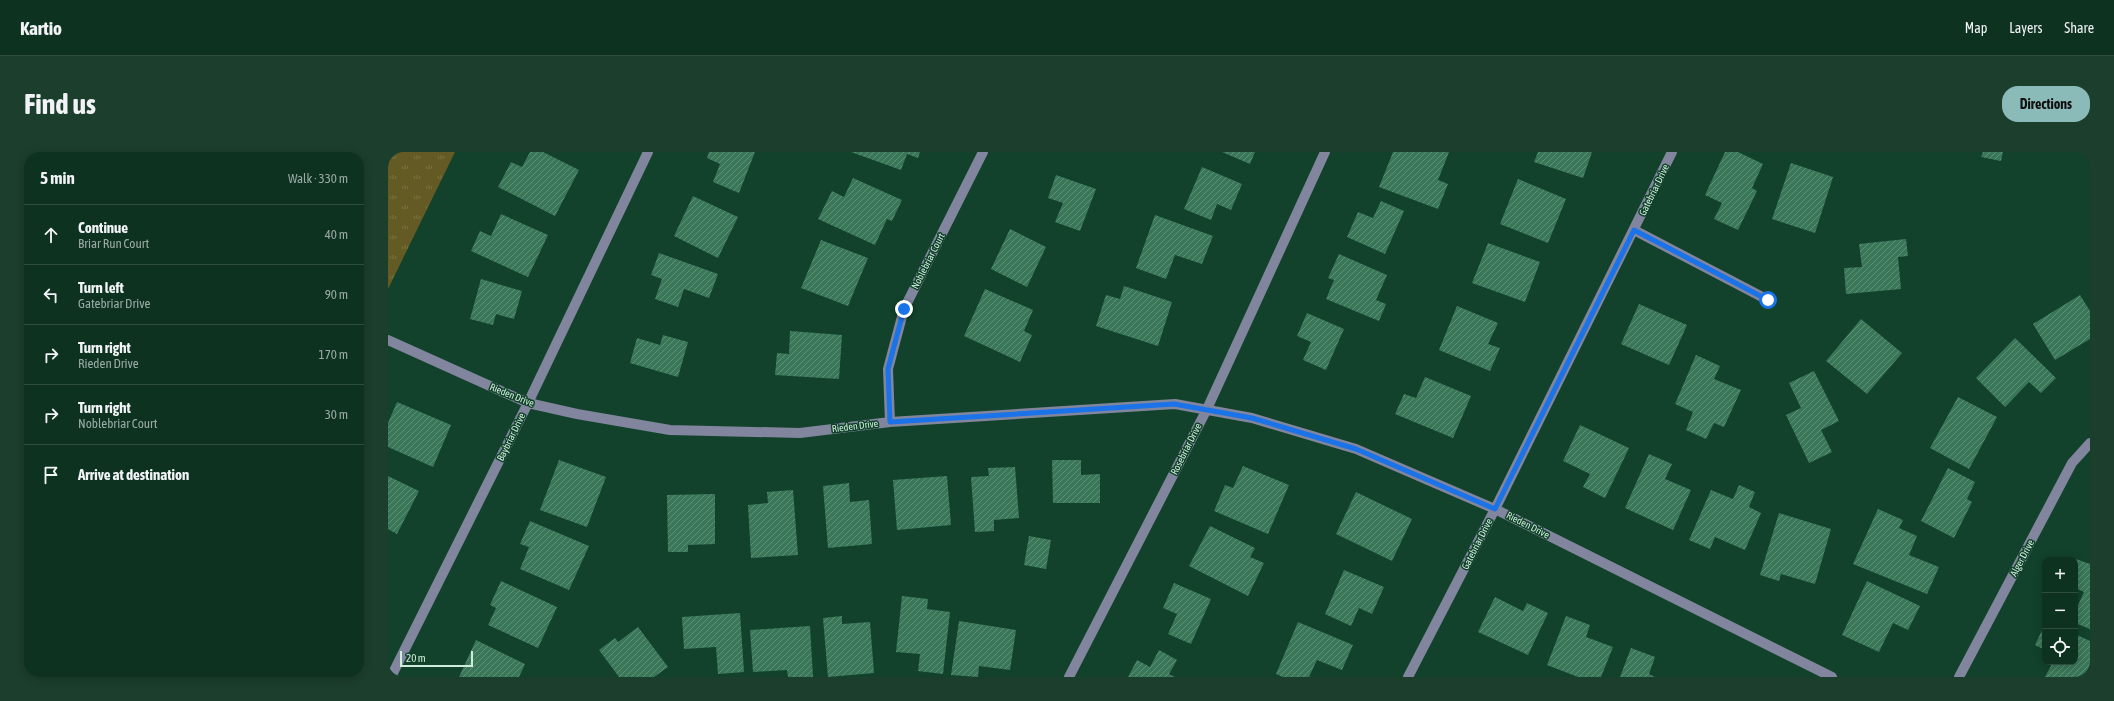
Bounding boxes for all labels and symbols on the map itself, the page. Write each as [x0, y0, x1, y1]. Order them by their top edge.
street label: Gatebriar Drive [1637, 162, 1671, 217]
street label: Noblebriar Court [909, 231, 947, 291]
route start [1759, 291, 1777, 309]
route end [895, 300, 913, 318]
street label: Rieden Drive [488, 381, 536, 409]
street label: Baybriar Drive [495, 411, 528, 463]
street label: Rieden Drive [831, 418, 879, 434]
street label: Rosebriar Drive [1168, 421, 1204, 477]
street label: Rieden Drive [1505, 509, 1552, 541]
street label: Gatebriar Drive [1459, 516, 1495, 571]
street label: Alger Drive [2008, 537, 2036, 578]
scale bar [400, 649, 473, 668]

